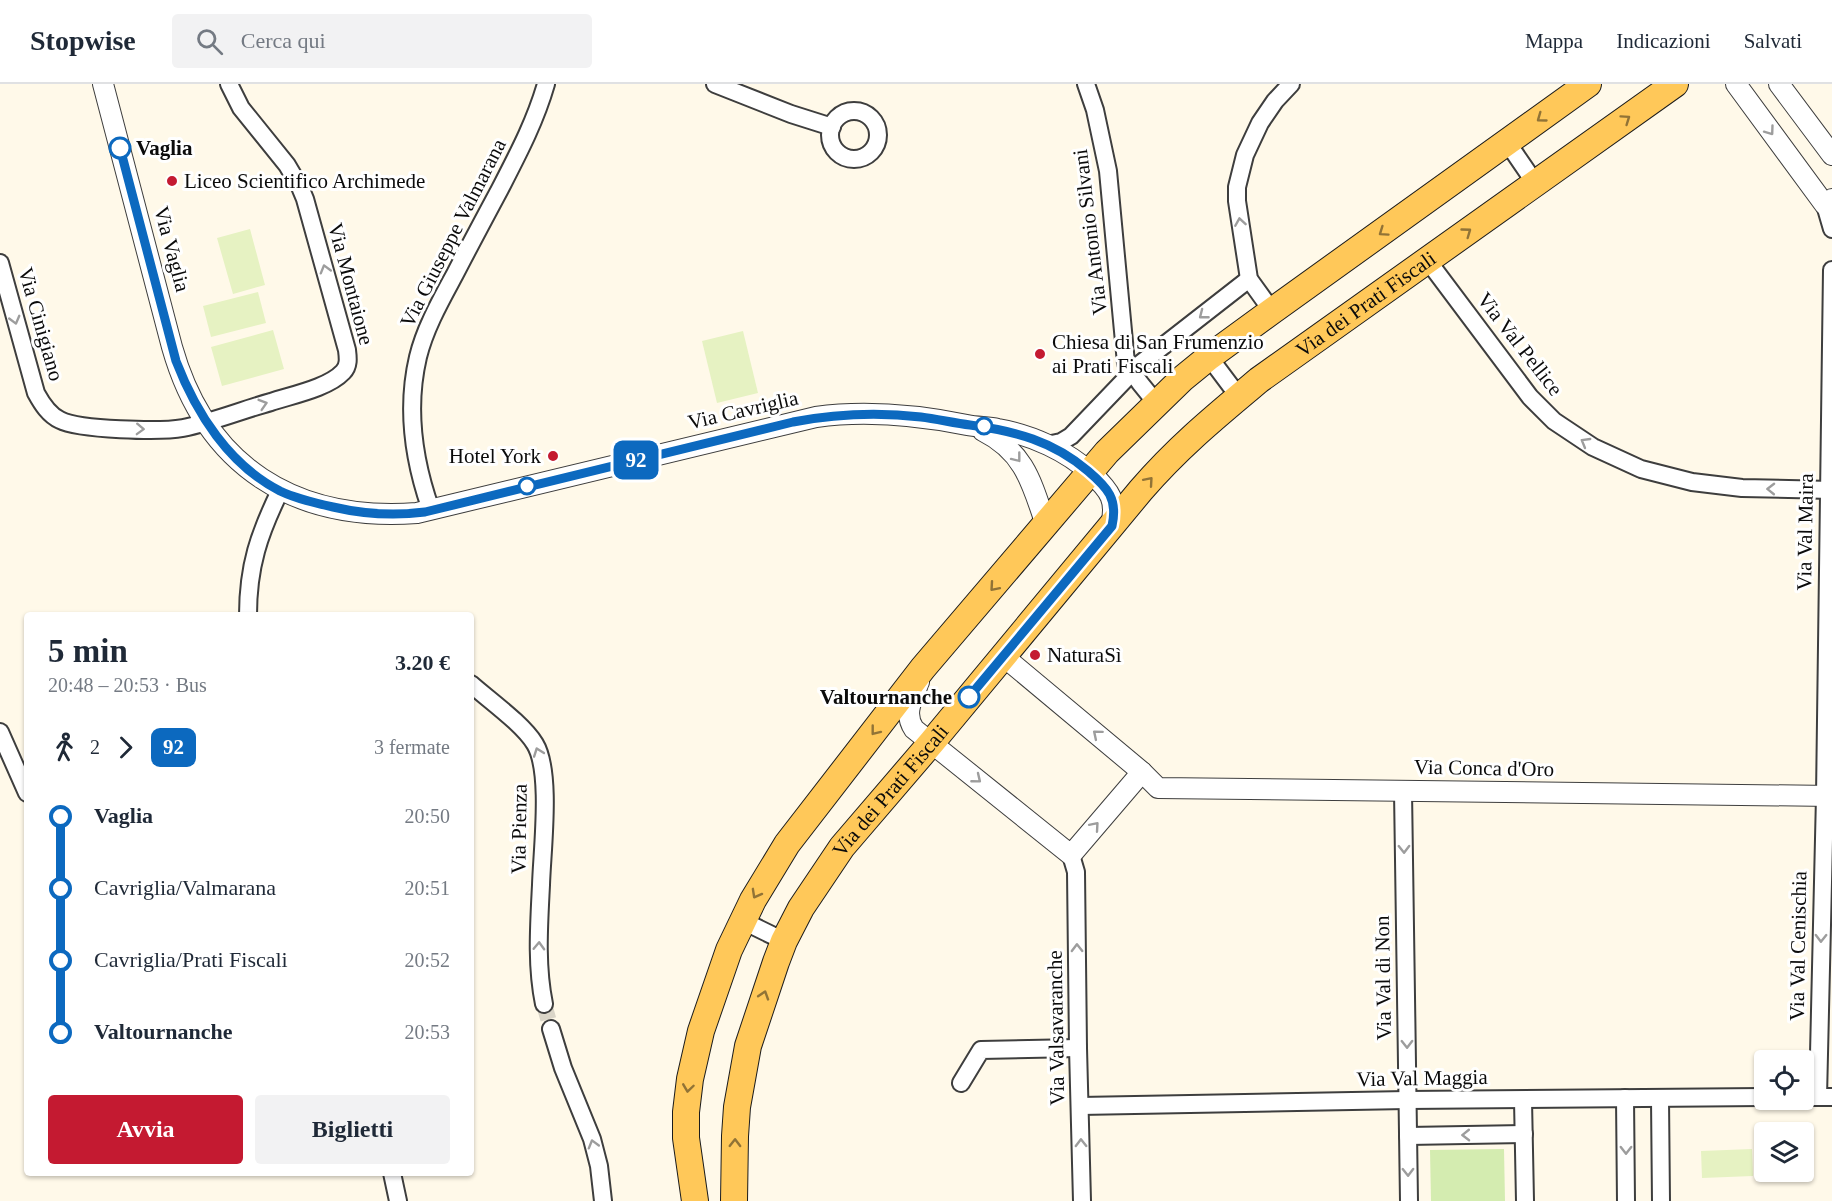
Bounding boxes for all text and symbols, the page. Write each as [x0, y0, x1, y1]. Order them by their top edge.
search box [172, 14, 592, 68]
text: Stopwise [30, 25, 136, 56]
icon: search [193, 25, 226, 58]
text: Cerca qui [241, 28, 326, 53]
text: Mappa [1525, 29, 1583, 53]
text: Indicazioni [1616, 29, 1711, 53]
text: Salvati [1744, 29, 1802, 53]
one-way arrow [1536, 111, 1547, 122]
one-way arrow [1619, 115, 1630, 126]
one-way arrow [1763, 125, 1774, 136]
street label: Via Giuseppe Valmarana [395, 134, 511, 331]
place label: Vaglia [136, 136, 193, 160]
marker: Vaglia [109, 137, 131, 159]
street label: Via Antonio Silvani [1068, 148, 1112, 316]
place label: Liceo Scientifico Archimede [184, 169, 425, 193]
marker: Liceo Scientifico Archimede [165, 174, 179, 188]
street label: Via Vaglia [149, 204, 195, 295]
one-way arrow [1235, 217, 1247, 226]
street label: Via Montaione [323, 220, 379, 348]
one-way arrow [1378, 225, 1389, 236]
one-way arrow [1461, 228, 1472, 239]
street label: Via dei Prati Fiscali [1291, 246, 1441, 362]
street label: Via Cinigiano [13, 264, 69, 384]
one-way arrow [319, 264, 332, 274]
street label: Via Val Pellice [1472, 288, 1568, 400]
one-way arrow [1199, 308, 1210, 319]
one-way arrow [8, 314, 20, 324]
place label: Chiesa di San Frumenzio ai Prati Fiscali [1052, 330, 1264, 378]
marker: Chiesa di San Frumenzio ai Prati Fiscali [1033, 347, 1047, 361]
street label: Via Cavriglia [686, 386, 801, 434]
one-way arrow [257, 399, 267, 411]
unlabelled marker [975, 417, 993, 435]
one-way arrow [136, 423, 145, 435]
one-way arrow [1581, 437, 1591, 449]
line badge: 92 [609, 440, 663, 479]
place label: Hotel York [449, 444, 541, 468]
text: 92 [626, 448, 647, 472]
marker: Hotel York [546, 449, 560, 463]
one-way arrow [1009, 451, 1020, 462]
street label: Via Val Maira [1792, 472, 1818, 591]
unlabelled marker [518, 477, 536, 495]
one-way arrow [1142, 477, 1153, 488]
one-way arrow [1767, 482, 1776, 495]
one-way arrow [990, 580, 1001, 591]
text: 5 min [48, 633, 128, 669]
place label: NaturaSì [1047, 643, 1122, 667]
marker: NaturaSì [1028, 648, 1042, 662]
text: 3.20 € [395, 650, 450, 675]
text: 20:48 – 20:53 · Bus [48, 674, 207, 696]
place label: Valtournanche [820, 685, 952, 709]
marker: Valtournanche [958, 686, 980, 708]
street label: Via dei Prati Fiscali [827, 719, 954, 861]
one-way arrow [871, 725, 882, 736]
icon: walk [48, 731, 81, 764]
icon: forward [109, 731, 142, 764]
one-way arrow [1093, 731, 1104, 742]
text: 92 [163, 735, 184, 759]
text: 2 [90, 736, 100, 758]
text: 3 fermate [374, 736, 450, 758]
one-way arrow [532, 747, 545, 758]
street label: Via Conca d'Oro [1414, 755, 1554, 781]
one-way arrow [970, 771, 981, 782]
street label: Via Pienza [506, 783, 532, 874]
text: Vaglia [94, 803, 153, 828]
text: 20:50 [404, 805, 450, 827]
one-way arrow [1088, 822, 1099, 833]
one-way arrow [1398, 845, 1410, 854]
street label: Via Val Cenischia [1785, 870, 1811, 1021]
text: Cavriglia/Valmarana [94, 875, 276, 900]
text: 20:51 [404, 877, 450, 899]
one-way arrow [752, 888, 763, 898]
street label: Via Val di Non [1370, 915, 1396, 1041]
one-way arrow [1815, 934, 1827, 943]
one-way arrow [532, 942, 545, 951]
one-way arrow [1071, 943, 1083, 952]
text: Cavriglia/Prati Fiscali [94, 947, 288, 972]
text: 20:52 [404, 949, 450, 971]
street label: Via Valsavaranche [1043, 950, 1069, 1106]
one-way arrow [757, 990, 769, 1001]
text: Valtournanche [94, 1019, 233, 1044]
text: 20:53 [404, 1021, 450, 1043]
one-way arrow [1401, 1040, 1413, 1049]
map controls [1754, 1050, 1814, 1182]
button: locate [1754, 1050, 1814, 1110]
street label: Via Val Maggia [1356, 1065, 1489, 1091]
one-way arrow [683, 1084, 695, 1093]
button: Avvia [48, 1095, 243, 1164]
button: Biglietti [255, 1095, 450, 1164]
button: layers [1754, 1122, 1814, 1182]
one-way arrow [1461, 1129, 1470, 1141]
one-way arrow [729, 1138, 741, 1147]
one-way arrow [1075, 1138, 1087, 1147]
one-way arrow [588, 1139, 600, 1150]
one-way arrow [1620, 1145, 1632, 1154]
one-way arrow [1402, 1167, 1414, 1176]

